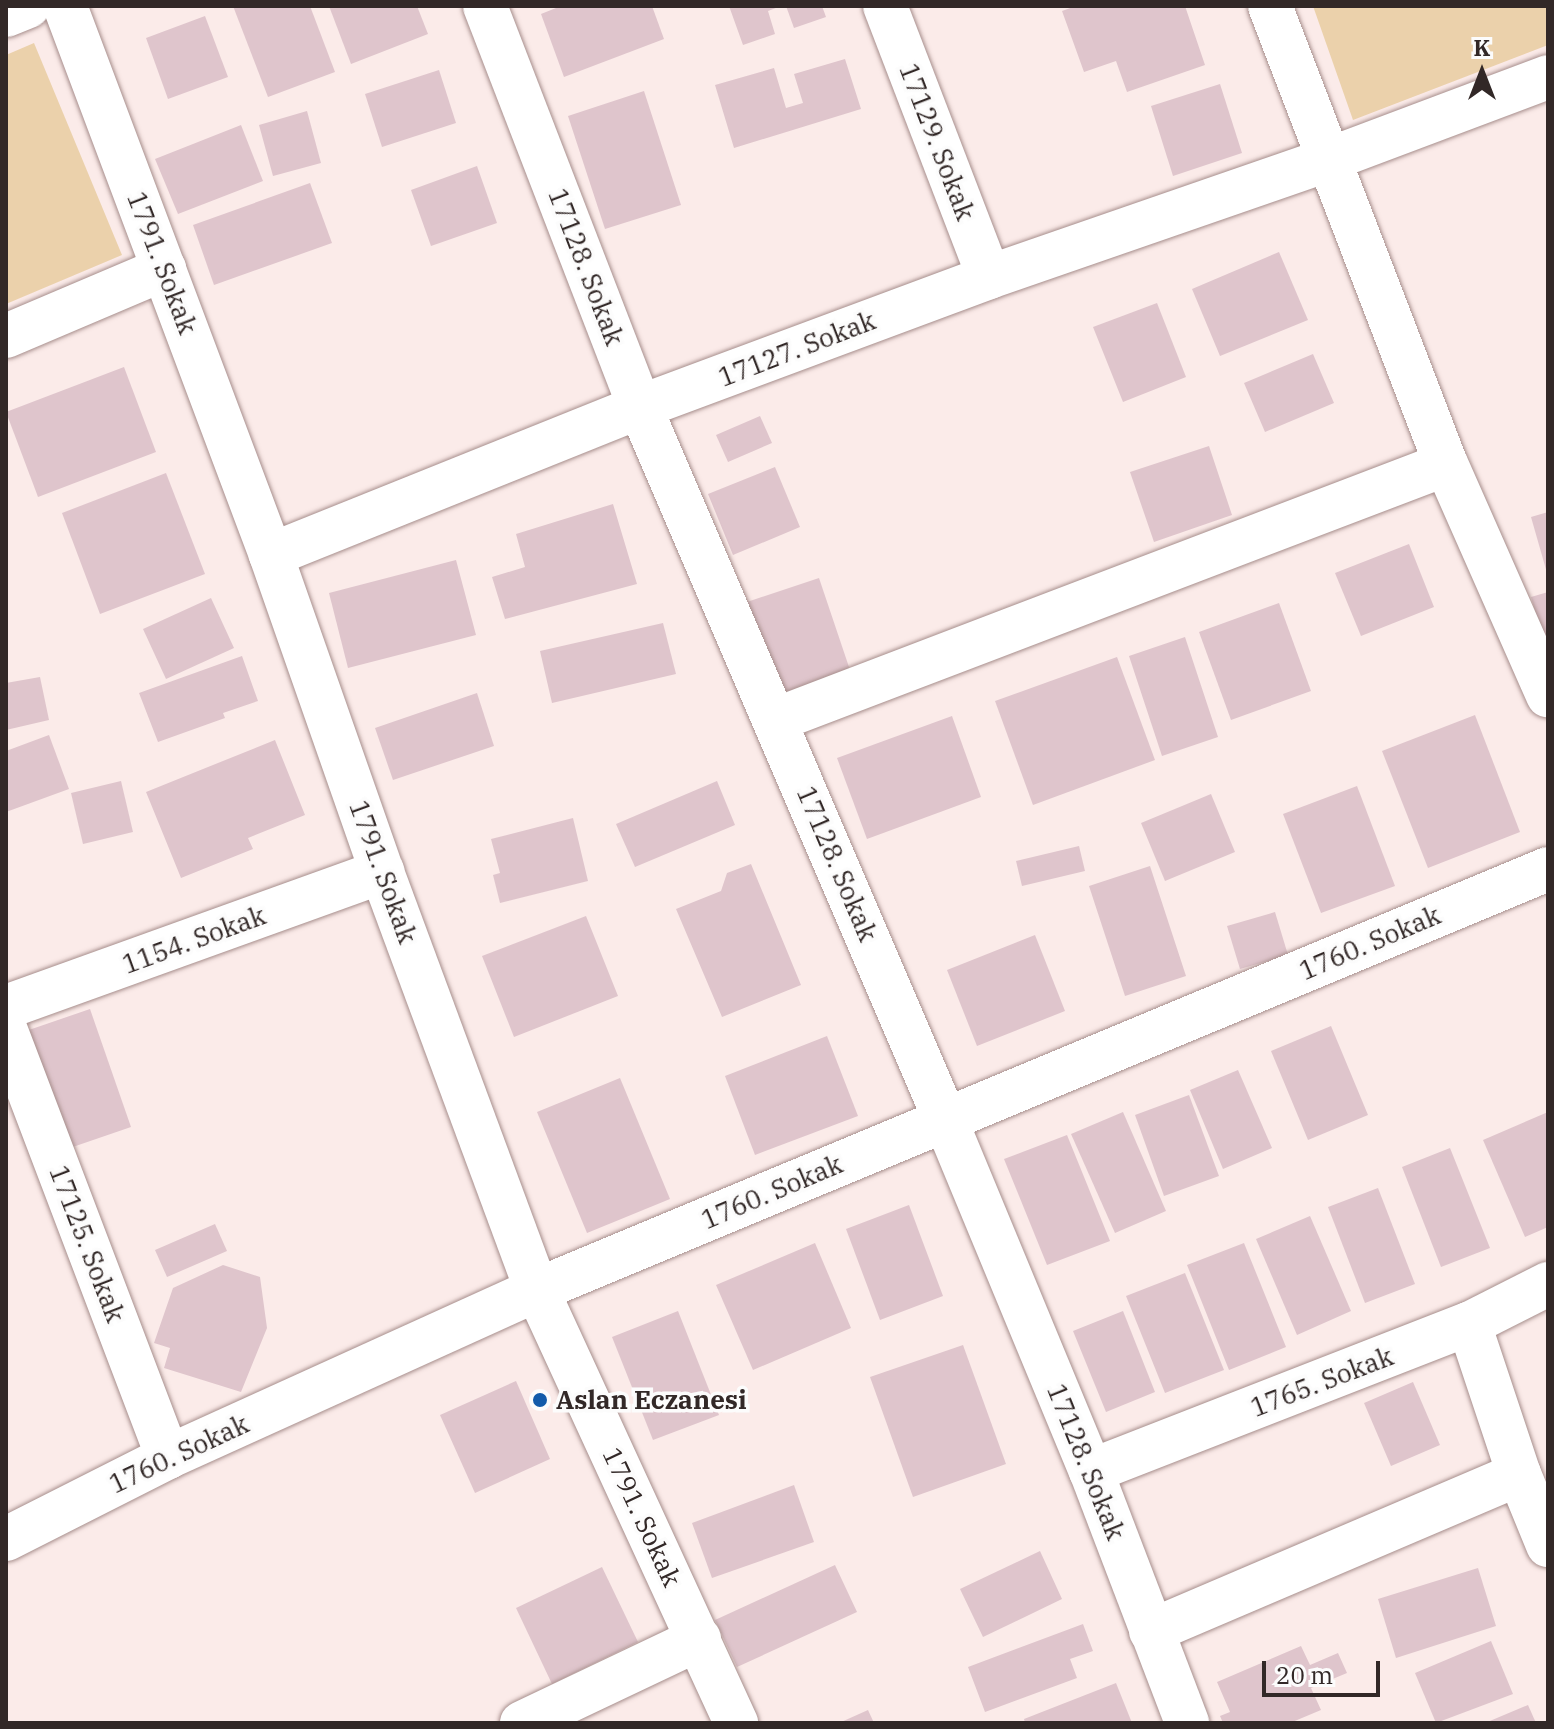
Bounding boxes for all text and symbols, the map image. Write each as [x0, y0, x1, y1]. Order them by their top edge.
north arrow [1442, 32, 1522, 112]
text: K [1474, 33, 1490, 62]
street label: 17129. Sokak [893, 59, 981, 225]
street label: 17128. Sokak [542, 184, 630, 350]
street label: 1791. Sokak [121, 187, 203, 339]
street label: 17127. Sokak [714, 305, 880, 393]
street label: 17128. Sokak [790, 782, 884, 946]
street label: 1791. Sokak [343, 796, 423, 948]
street label: 1760. Sokak [1295, 899, 1445, 987]
street label: 1154. Sokak [118, 900, 270, 980]
street label: 1760. Sokak [697, 1148, 847, 1236]
street label: 17125. Sokak [43, 1161, 131, 1327]
street label: 1765. Sokak [1246, 1341, 1398, 1423]
street label: 17128. Sokak [1041, 1379, 1131, 1545]
place label: Aslan Eczanesi [556, 1384, 747, 1416]
marker: Aslan Eczanesi [531, 1391, 549, 1409]
street label: 1760. Sokak [104, 1408, 254, 1500]
street label: 1791. Sokak [596, 1442, 688, 1592]
scale bar [1266, 1645, 1384, 1695]
text: 20 m [1276, 1659, 1333, 1691]

